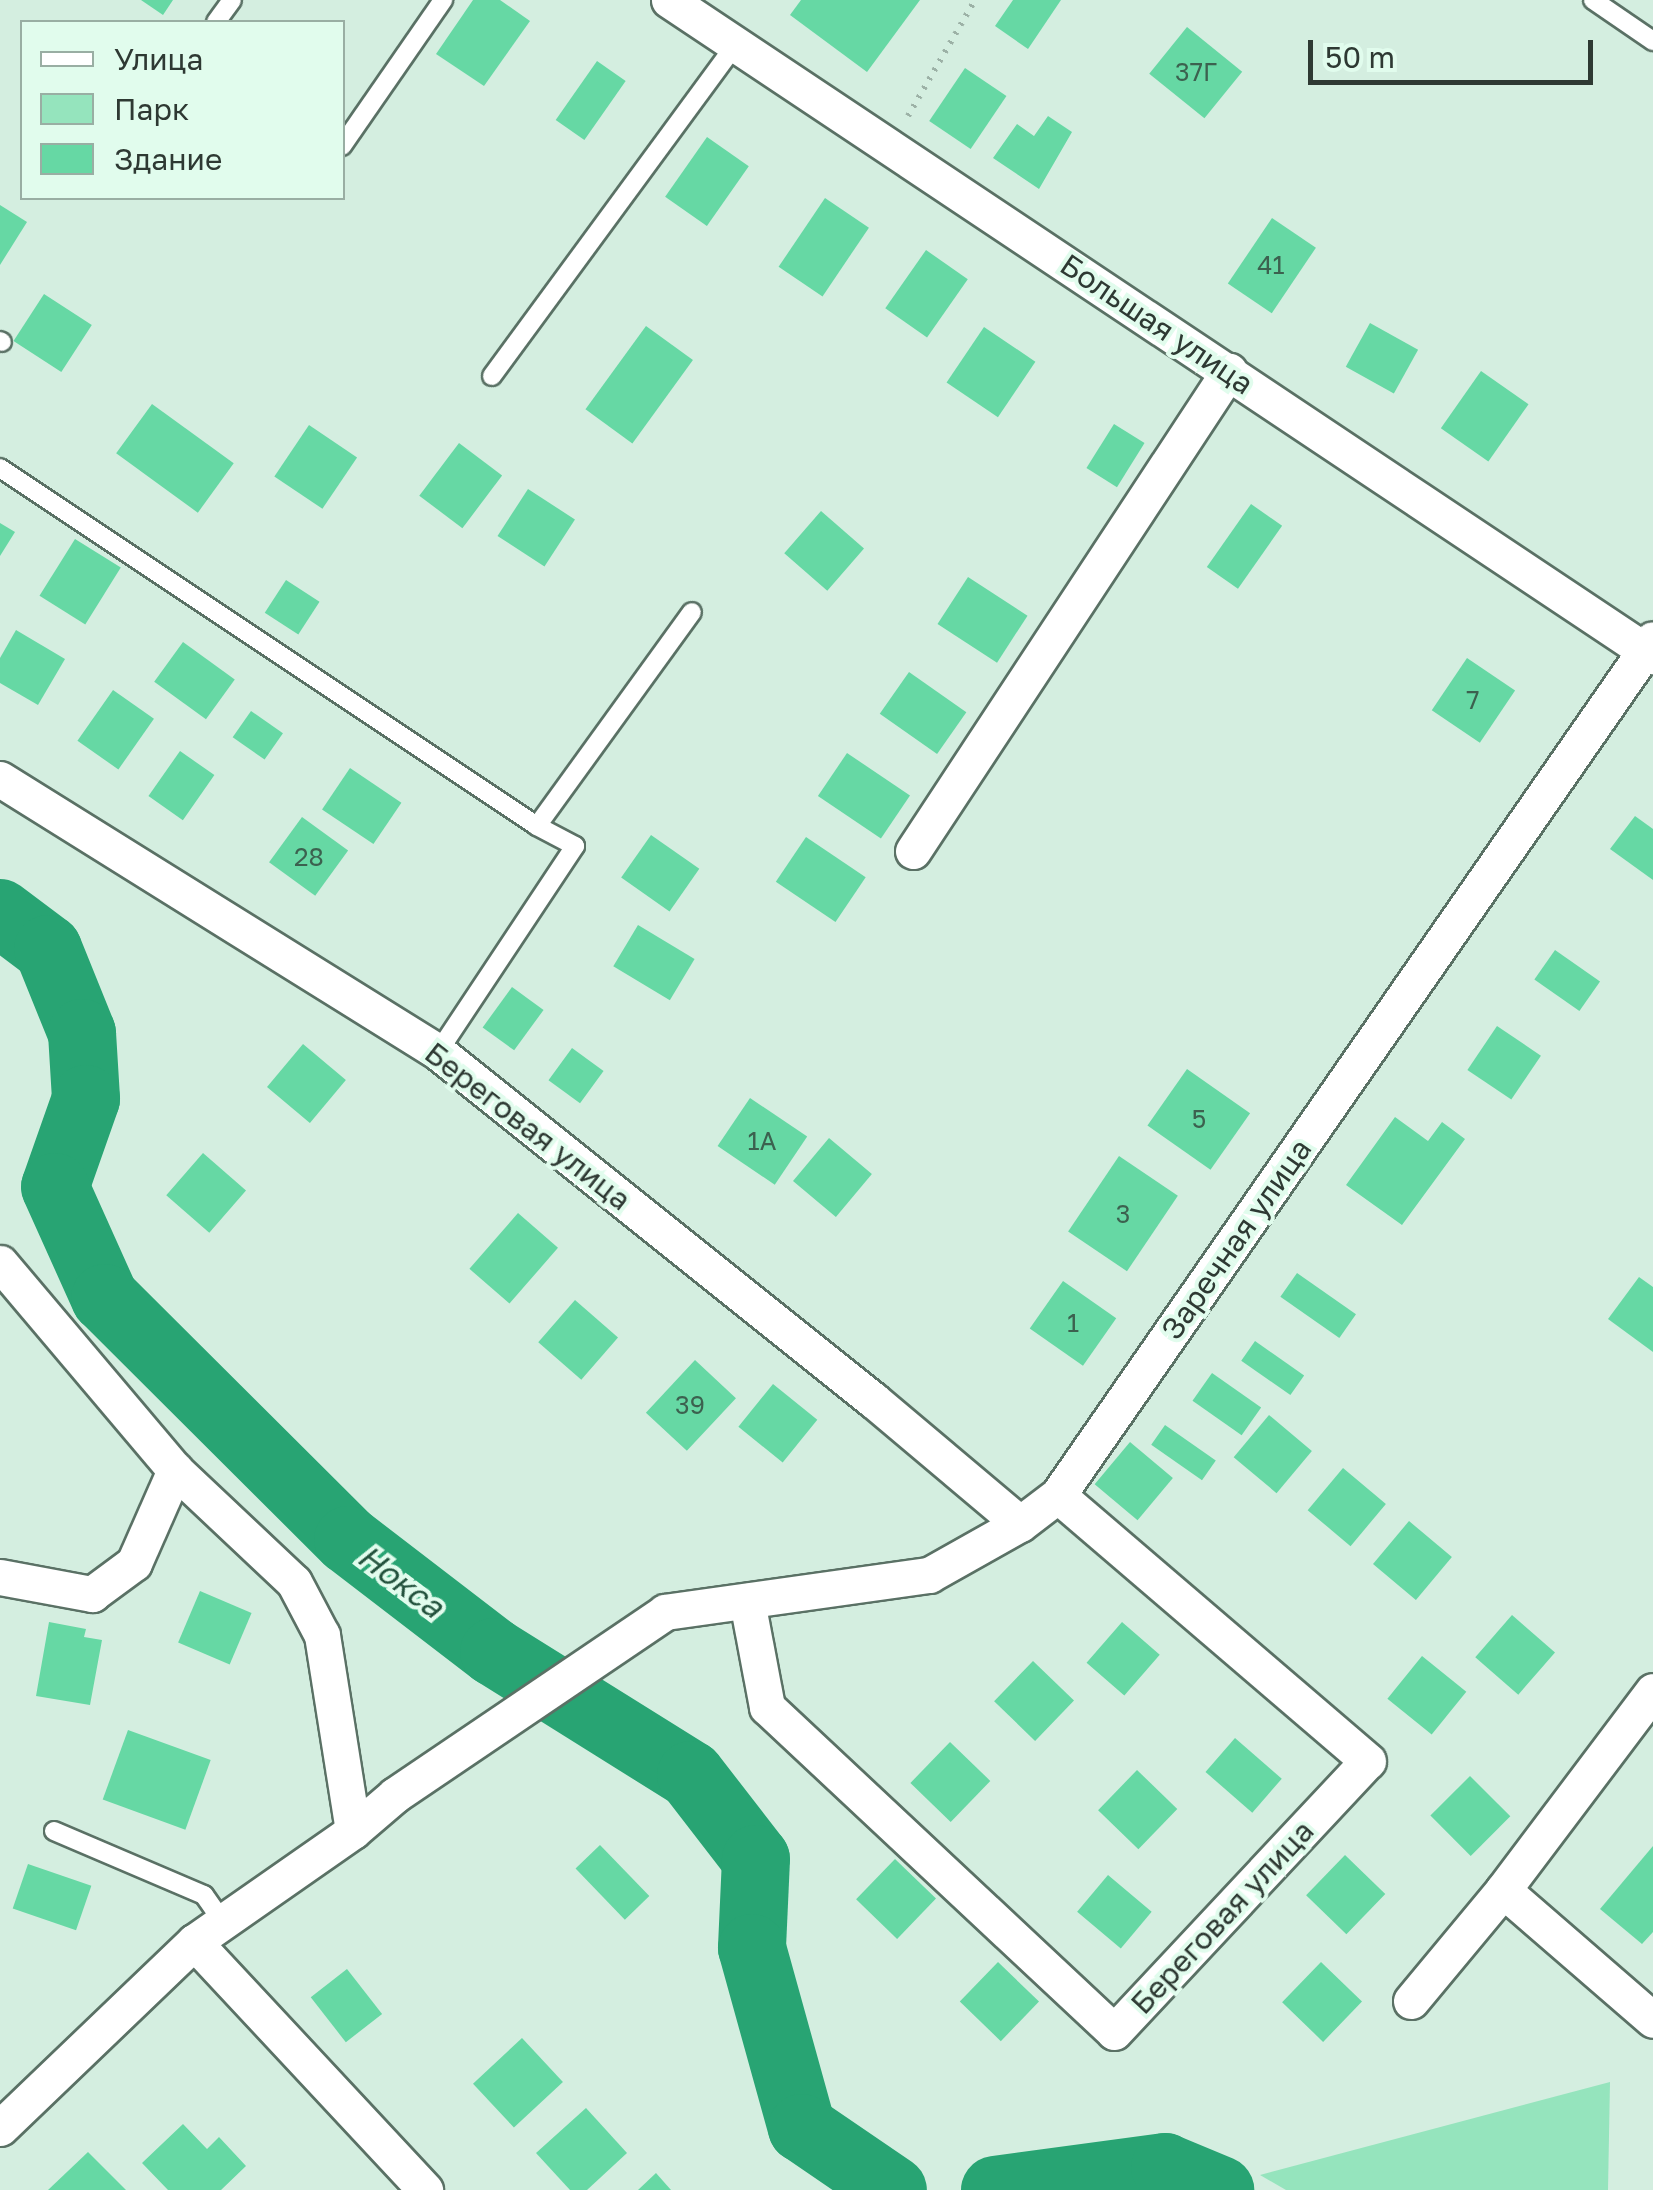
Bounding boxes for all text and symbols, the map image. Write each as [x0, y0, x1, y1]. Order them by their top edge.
legend [20, 20, 345, 200]
scale bar [1313, 20, 1598, 82]
text: 50 m [1325, 39, 1395, 75]
text: Улица [114, 41, 203, 77]
house number: 37Г [1175, 57, 1217, 87]
text: Парк [114, 91, 189, 127]
text: Здание [114, 141, 222, 177]
street label: Большая улица [1054, 246, 1260, 402]
house number: 41 [1257, 250, 1285, 280]
house number: 7 [1466, 685, 1480, 715]
house number: 28 [294, 842, 324, 872]
street label: Береговая улица [418, 1035, 638, 1217]
house number: 5 [1192, 1104, 1206, 1134]
house number: 1А [748, 1126, 776, 1156]
street label: Заречная улица [1153, 1132, 1319, 1346]
house number: 3 [1116, 1199, 1130, 1229]
house number: 1 [1067, 1308, 1079, 1338]
house number: 39 [675, 1390, 705, 1420]
water label: Нокса [351, 1537, 451, 1625]
street label: Береговая улица [1123, 1813, 1321, 2021]

